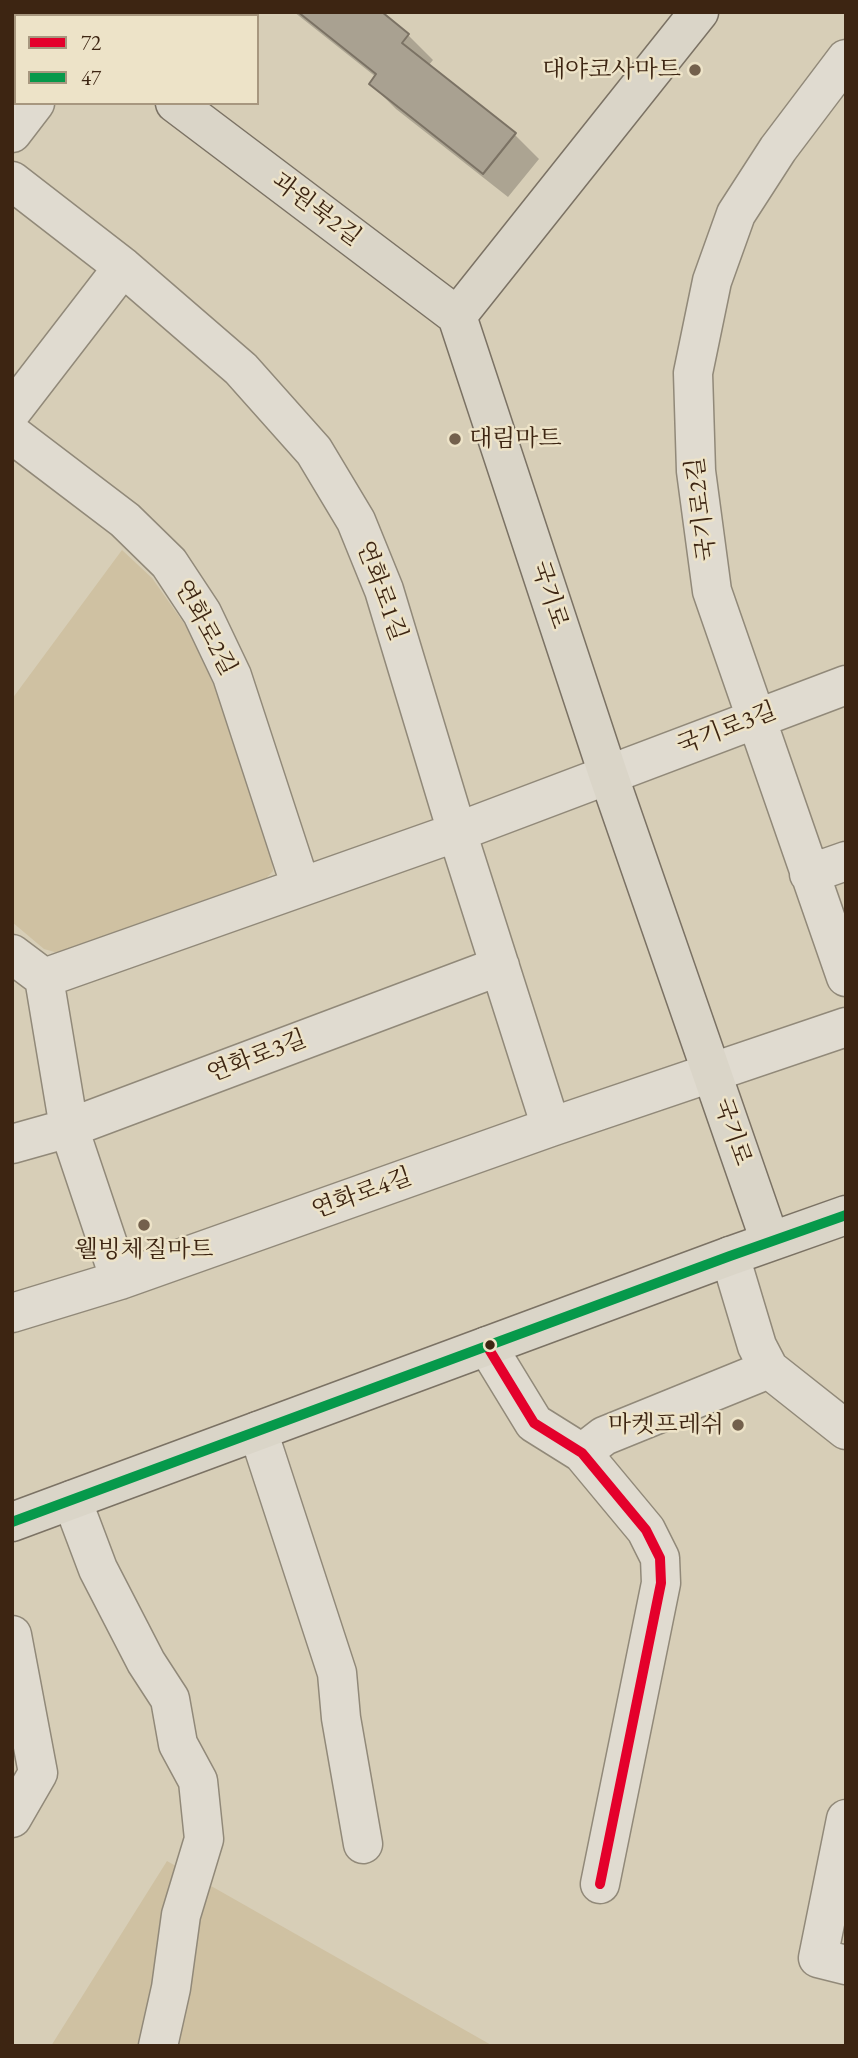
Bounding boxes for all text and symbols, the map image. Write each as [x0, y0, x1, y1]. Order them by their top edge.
legend [14, 14, 259, 105]
text: 72 [81, 29, 101, 56]
place label: 대야코사마트 [542, 56, 681, 84]
marker: 대야코사마트 [687, 62, 703, 78]
text: 47 [81, 64, 101, 91]
street label: 과원북2길 [266, 167, 366, 253]
place label: 대림마트 [469, 425, 562, 453]
marker: 대림마트 [447, 431, 463, 447]
street label: 국기로2길 [681, 456, 723, 562]
street label: 연화로1길 [350, 537, 412, 645]
street label: 국기로 [525, 557, 573, 633]
street label: 연화로2길 [168, 575, 242, 681]
street label: 국기로3길 [673, 697, 781, 761]
street label: 연화로3길 [203, 1025, 311, 1089]
street label: 국기로 [707, 1094, 757, 1170]
street label: 연화로4길 [308, 1163, 416, 1225]
marker: 웰빙체질마트 [136, 1217, 152, 1233]
place label: 웰빙체질마트 [74, 1236, 214, 1264]
unlabelled marker [483, 1338, 497, 1352]
place label: 마켓프레쉬 [608, 1411, 724, 1439]
marker: 마켓프레쉬 [730, 1417, 746, 1433]

